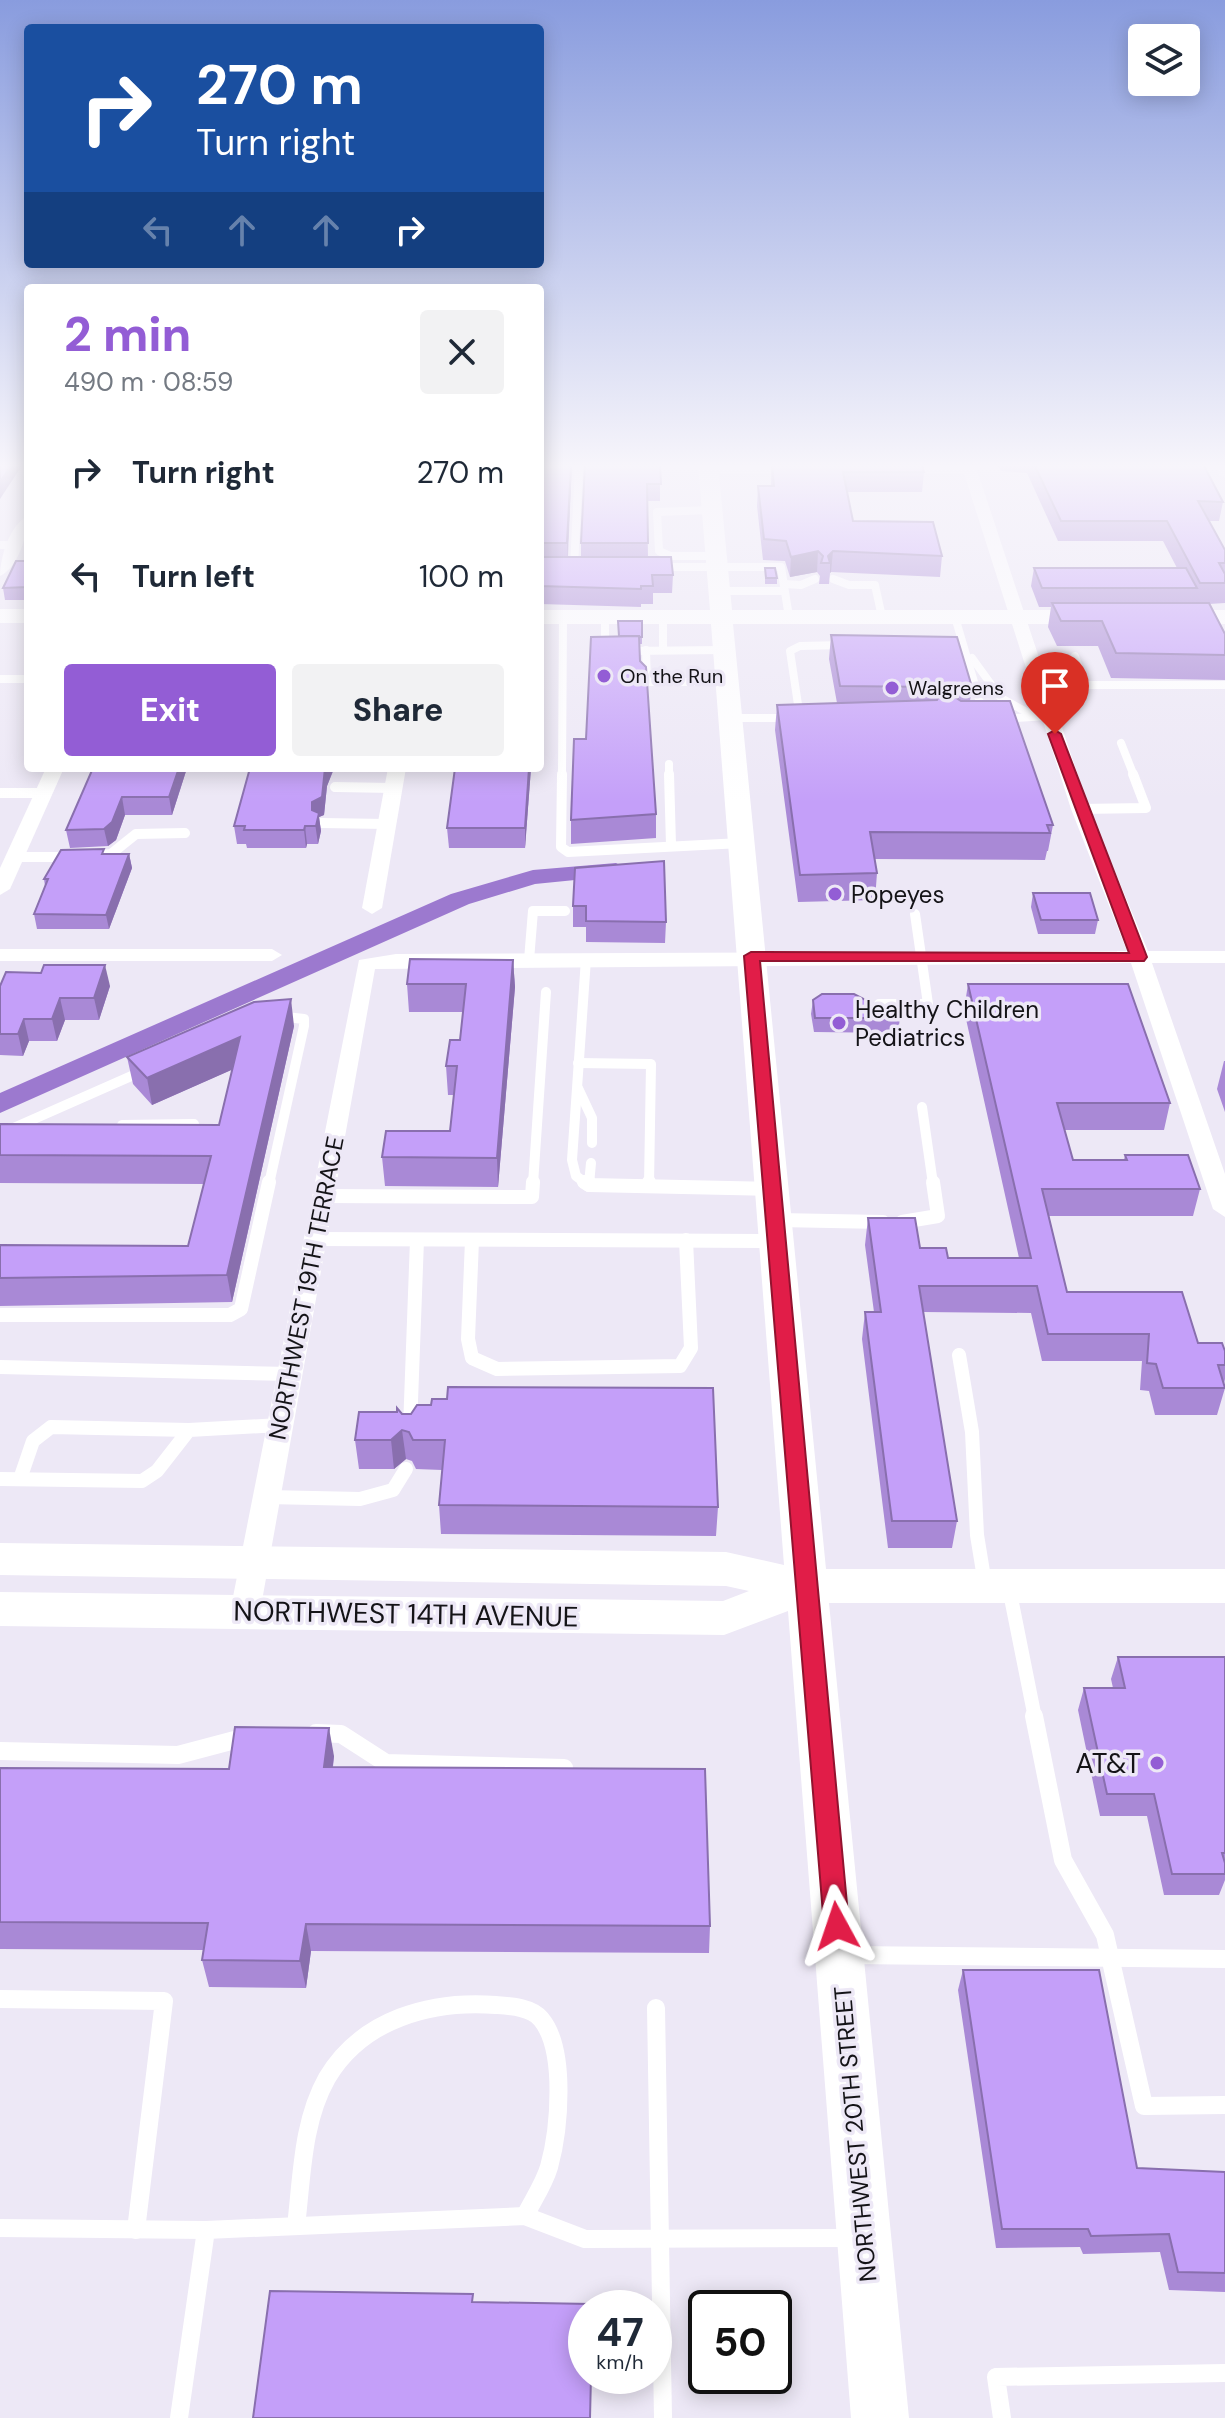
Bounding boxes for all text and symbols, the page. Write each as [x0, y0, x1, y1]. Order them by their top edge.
map controls [1128, 24, 1200, 96]
button: layers [1128, 24, 1200, 96]
text: 270 m [196, 48, 363, 121]
icon: right [64, 56, 168, 160]
text: Turn right [196, 119, 355, 166]
icon: left [136, 208, 180, 252]
icon: ahead [220, 208, 264, 252]
icon: ahead [304, 208, 348, 252]
icon: right [388, 208, 432, 252]
text: 2 min [64, 303, 191, 366]
button: close [420, 310, 504, 394]
text: 490 m · 08:59 [64, 365, 233, 399]
icon: right [64, 450, 108, 494]
text: Turn right [132, 453, 275, 492]
text: 270 m [416, 453, 504, 492]
icon: left [64, 554, 108, 598]
text: Turn left [132, 557, 255, 596]
text: 100 m [419, 557, 504, 596]
pin [1021, 652, 1089, 734]
place label: On the Run [620, 663, 723, 689]
button: Exit [64, 664, 276, 756]
button: Share [292, 664, 504, 756]
icon: arrive [1033, 664, 1077, 708]
marker: On the Run [595, 667, 613, 685]
place label: Walgreens [908, 675, 1004, 701]
marker: Walgreens [883, 679, 901, 697]
place label: Popeyes [851, 879, 945, 910]
marker: Popeyes [826, 885, 844, 903]
place label: Healthy Children Pediatrics [855, 994, 1039, 1053]
marker: Healthy Children Pediatrics [830, 1014, 848, 1032]
street label: NORTHWEST 19TH TERRACE [261, 1134, 351, 1442]
street label: NORTHWEST 14TH AVENUE [233, 1592, 579, 1636]
place label: AT&T [1075, 1745, 1141, 1782]
marker: AT&T [1148, 1754, 1166, 1772]
position arrow [795, 1884, 879, 1968]
street label: NORTHWEST 20TH STREET [827, 1985, 883, 2283]
speed limit sign: 50 [688, 2290, 792, 2394]
text: 47 [596, 2306, 644, 2358]
text: km/h [596, 2349, 644, 2375]

